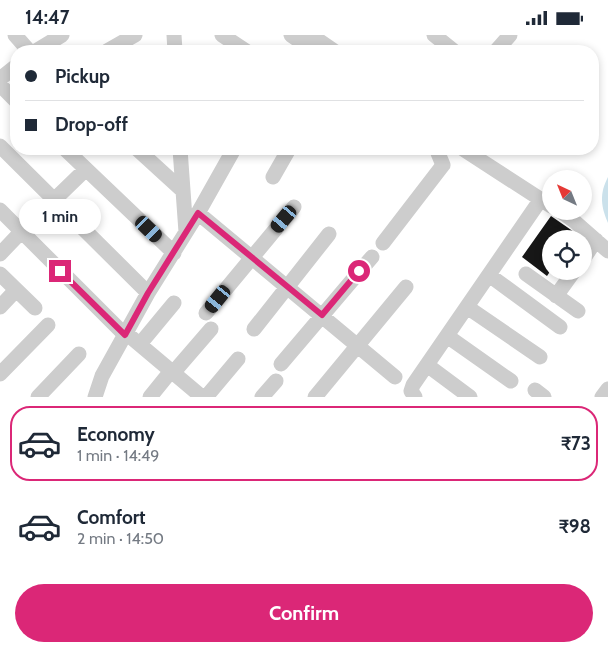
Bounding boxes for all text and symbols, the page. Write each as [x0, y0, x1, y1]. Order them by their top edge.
text: 14:47 [25, 6, 70, 29]
text: Pickup [55, 65, 110, 88]
text: Drop-off [55, 113, 128, 136]
north arrow [542, 170, 592, 220]
map controls [542, 170, 592, 280]
callout: 1 min [19, 199, 101, 233]
car [268, 203, 299, 235]
text: 1 min [42, 207, 78, 226]
car [132, 213, 165, 245]
button: locate [542, 230, 592, 280]
route end [49, 260, 71, 282]
route start [348, 260, 370, 282]
car [202, 283, 233, 315]
icon: car [17, 421, 62, 466]
text: Economy [77, 423, 155, 446]
text: ₹73 [561, 432, 591, 455]
text: 1 min · 14:49 [77, 446, 159, 465]
icon: car [17, 504, 62, 549]
text: Comfort [77, 506, 146, 529]
text: ₹98 [558, 515, 591, 538]
text: 2 min · 14:50 [77, 529, 164, 548]
button: Confirm [15, 584, 593, 642]

